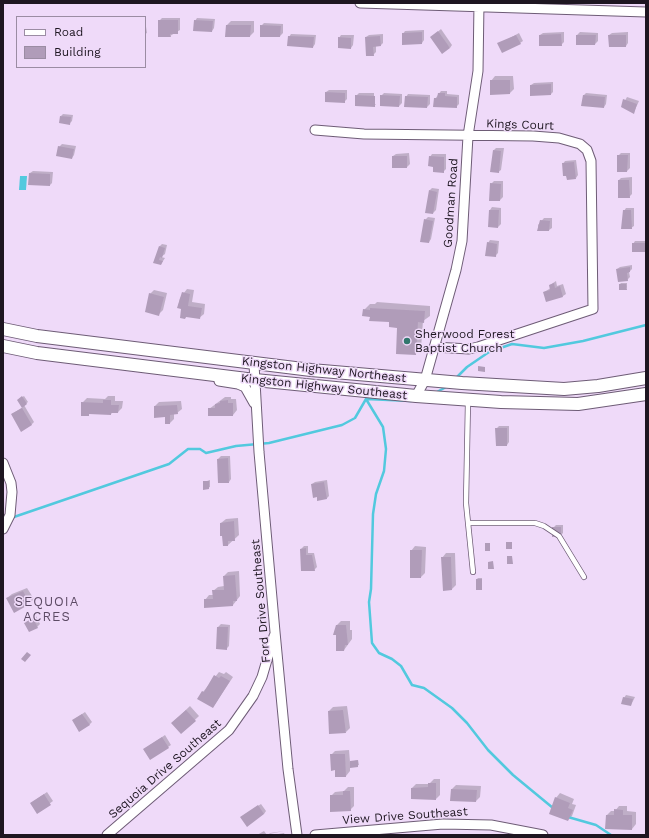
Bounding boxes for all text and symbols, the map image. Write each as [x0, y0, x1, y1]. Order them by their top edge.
legend [16, 16, 146, 68]
text: Road [54, 25, 83, 39]
text: Building [54, 45, 101, 59]
street label: Kings Court [486, 117, 554, 133]
street label: Goodman Road [441, 158, 461, 248]
place label: Sherwood Forest Baptist Church [415, 327, 515, 355]
marker: Sherwood Forest Baptist Church [402, 336, 412, 346]
street label: Kingston Highway Northeast [241, 354, 407, 386]
street label: Kingston Highway Southeast [240, 371, 408, 403]
street label: Ford Drive Southeast [248, 539, 274, 663]
district label: SEQUOIA ACRES [15, 594, 79, 625]
street label: Sequoia Drive Southeast [106, 716, 224, 822]
street label: View Drive Southeast [342, 804, 468, 828]

